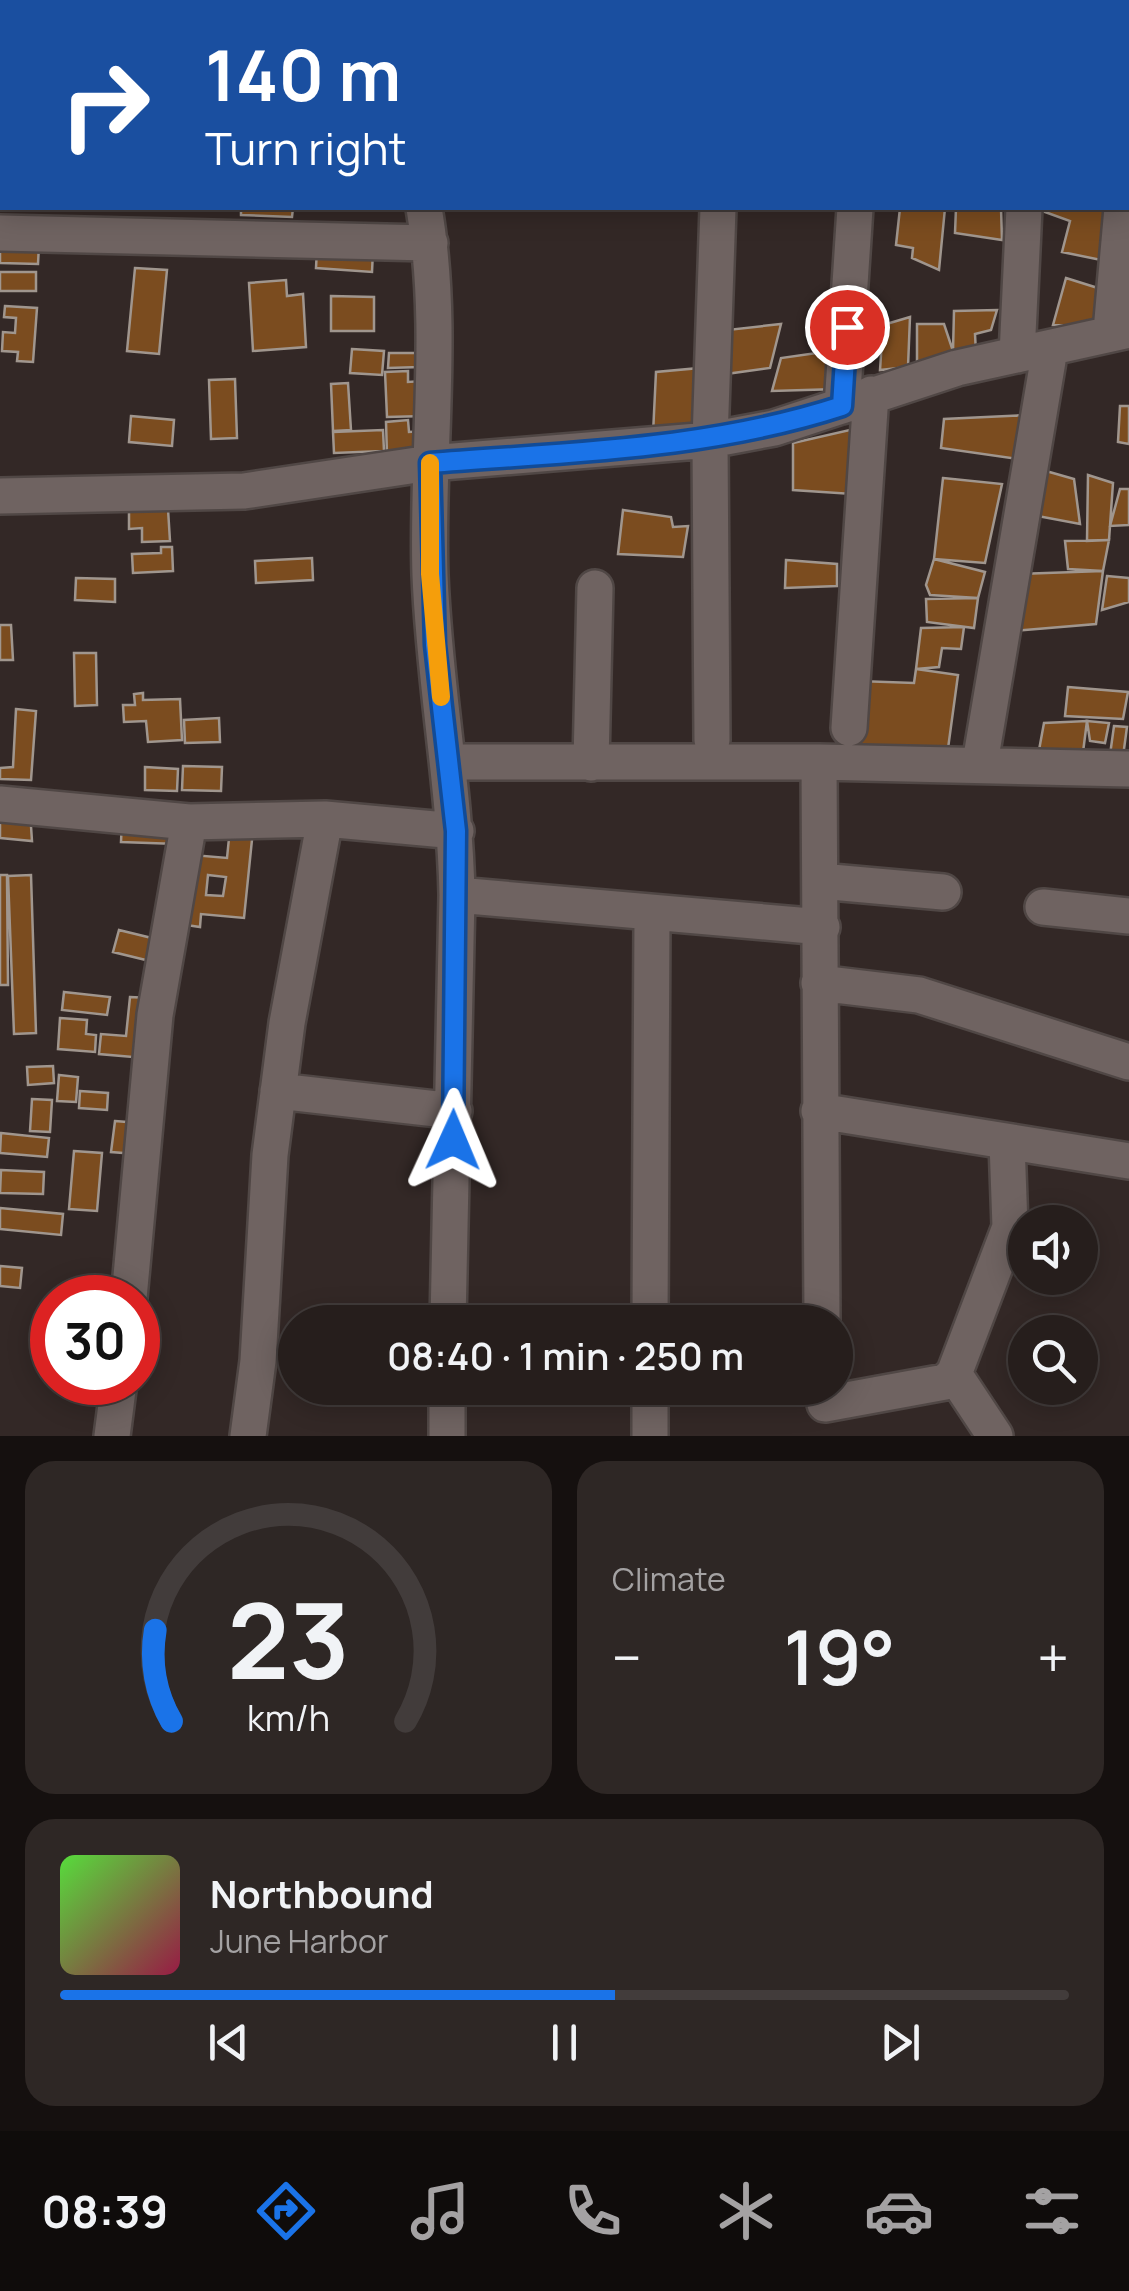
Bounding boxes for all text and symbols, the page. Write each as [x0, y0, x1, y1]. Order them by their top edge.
text: 140 m [205, 26, 401, 122]
icon: right [40, 40, 170, 170]
text: Turn right [205, 117, 406, 179]
pin [805, 285, 890, 370]
icon: arrive [820, 300, 875, 355]
position arrow [401, 1088, 505, 1192]
map controls [1008, 1205, 1098, 1405]
button: sound [1008, 1205, 1098, 1295]
speed limit sign: 30 [30, 1275, 160, 1405]
button: search [1008, 1315, 1098, 1405]
text: 08:40 · 1 min · 250 m [387, 1329, 744, 1381]
text: Climate [612, 1557, 726, 1601]
text: 23 [227, 1568, 350, 1710]
text: 19° [783, 1605, 896, 1708]
text: − [612, 1619, 642, 1695]
text: + [1037, 1619, 1069, 1695]
text: km/h [247, 1693, 330, 1742]
text: Northbound [210, 1867, 434, 1919]
text: June Harbor [210, 1919, 388, 1963]
icon: previous [201, 2015, 256, 2070]
icon: pause [537, 2015, 592, 2070]
icon: next [873, 2015, 928, 2070]
icon: directions [251, 2176, 321, 2246]
icon: music [405, 2176, 475, 2246]
icon: phone [558, 2176, 628, 2246]
icon: climate [711, 2176, 781, 2246]
icon: car [864, 2176, 934, 2246]
icon: filters [1017, 2176, 1087, 2246]
text: 08:39 [42, 2180, 168, 2242]

